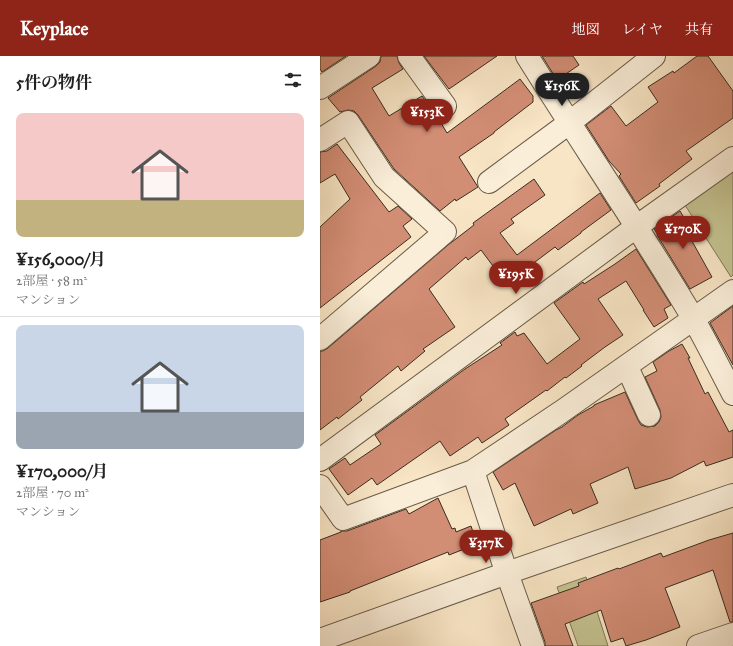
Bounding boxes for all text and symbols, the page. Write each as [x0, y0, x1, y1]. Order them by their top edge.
text: Keyplace [20, 17, 88, 40]
text: 地図 [572, 21, 600, 38]
text: レイヤ [622, 21, 663, 38]
text: 共有 [685, 21, 713, 38]
icon: filters [282, 69, 304, 91]
text: 5件の物件 [16, 72, 92, 93]
pin: ¥156K [534, 73, 590, 107]
text: ¥156K [544, 78, 580, 94]
pin: ¥153K [399, 99, 455, 133]
text: ¥153K [410, 104, 444, 120]
icon: home [124, 139, 196, 211]
pin: ¥170K [655, 216, 711, 250]
text: ¥170K [664, 221, 702, 237]
text: ¥156,000/月 [16, 249, 106, 270]
pin: ¥195K [488, 261, 544, 295]
text: ¥195K [498, 266, 534, 282]
text: 2部屋 · 58 m² [16, 273, 87, 289]
text: マンション [16, 292, 80, 308]
icon: home [124, 351, 196, 423]
text: ¥170,000/月 [16, 461, 109, 482]
text: 2部屋 · 70 m² [16, 485, 89, 501]
text: マンション [16, 504, 80, 520]
pin: ¥317K [458, 530, 514, 564]
text: ¥317K [468, 535, 504, 551]

